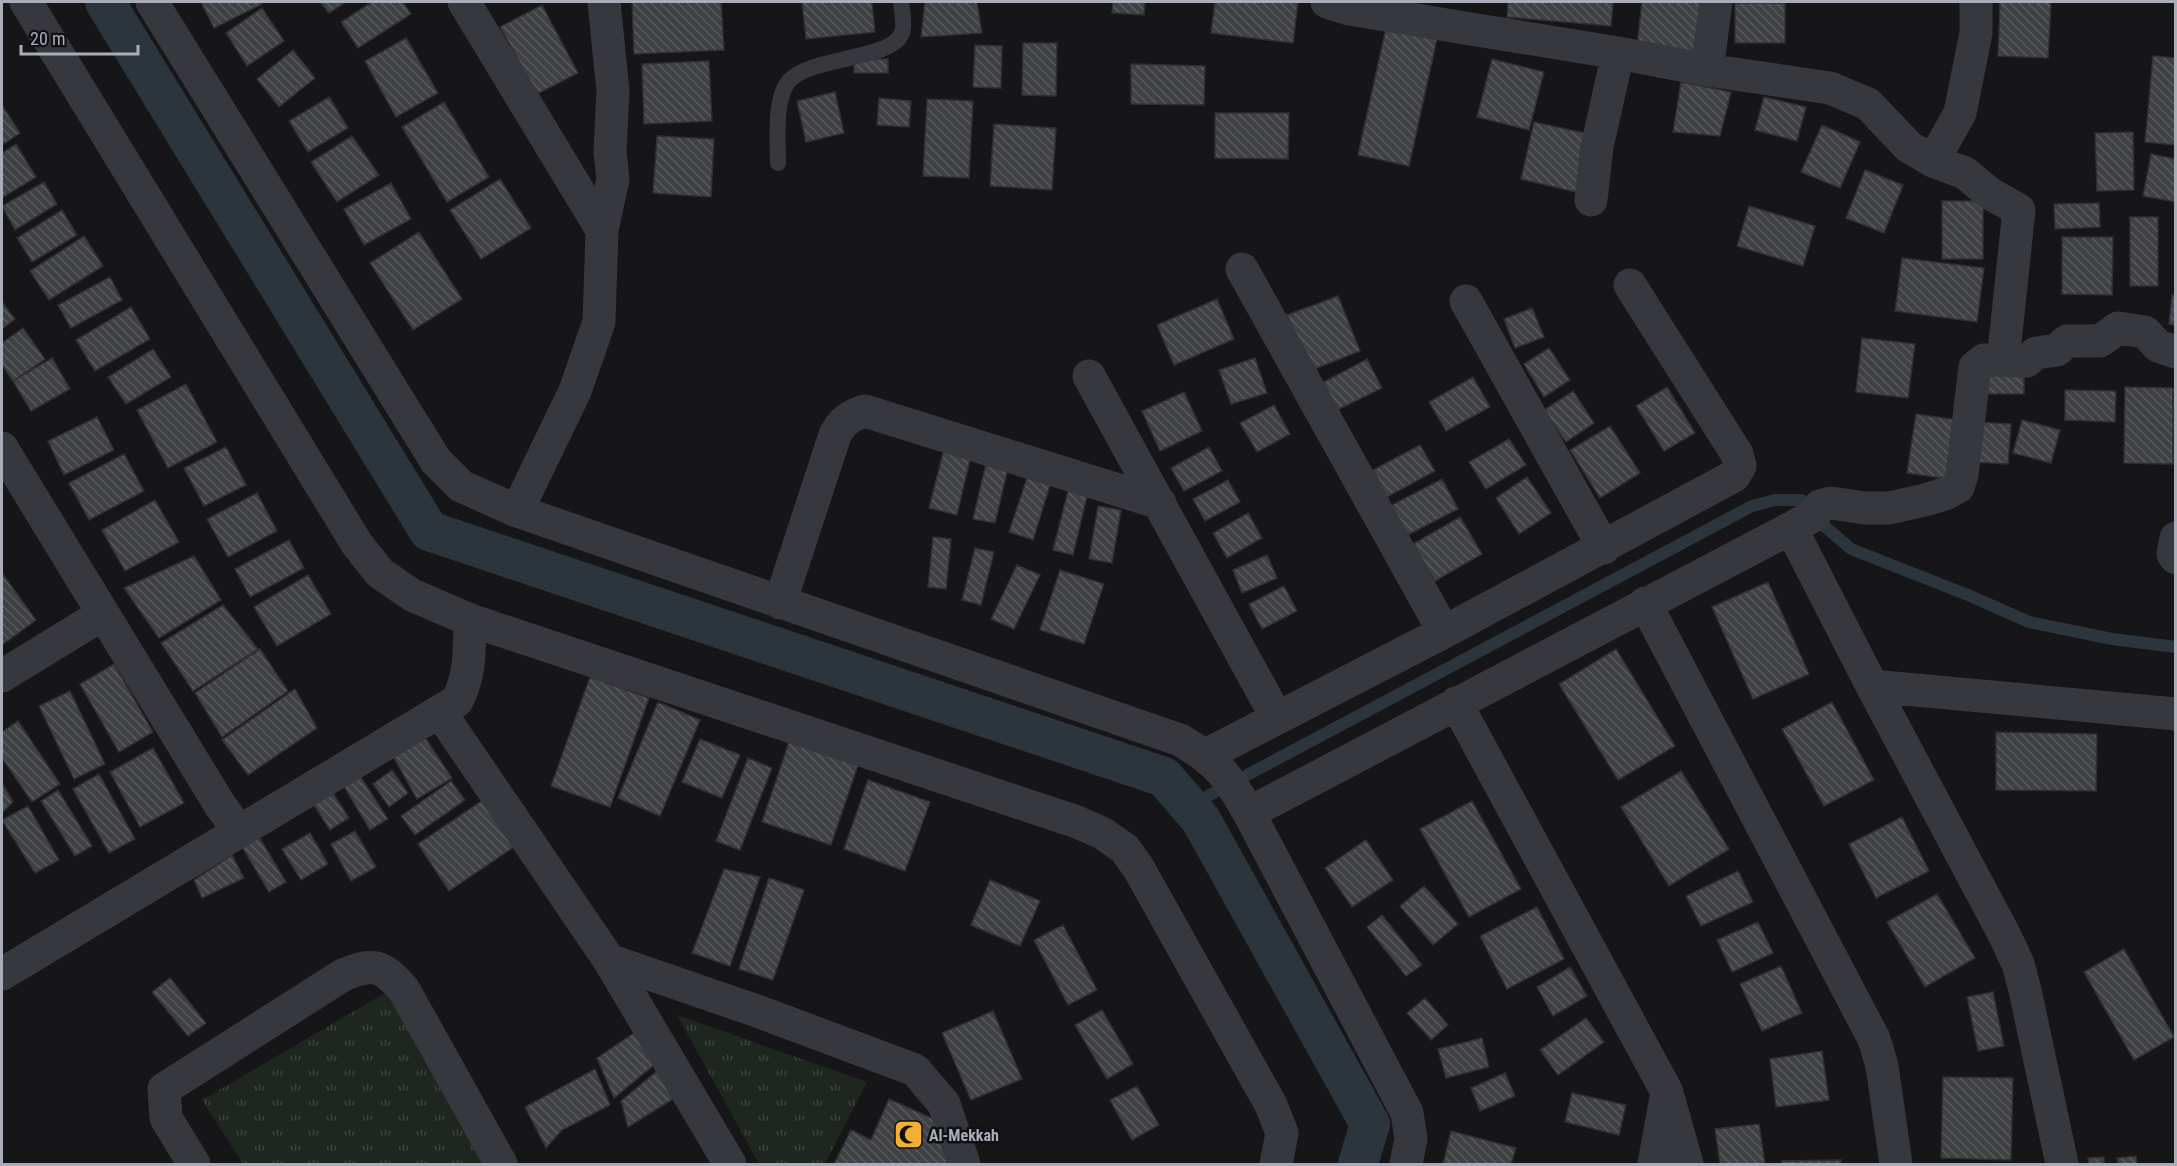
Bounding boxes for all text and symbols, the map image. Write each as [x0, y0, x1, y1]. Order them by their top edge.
scale bar [21, 18, 138, 56]
text: 20 m [30, 28, 65, 49]
mosque icon: Al-Mekkah [892, 1119, 924, 1151]
place label: Al-Mekkah [929, 1126, 999, 1145]

